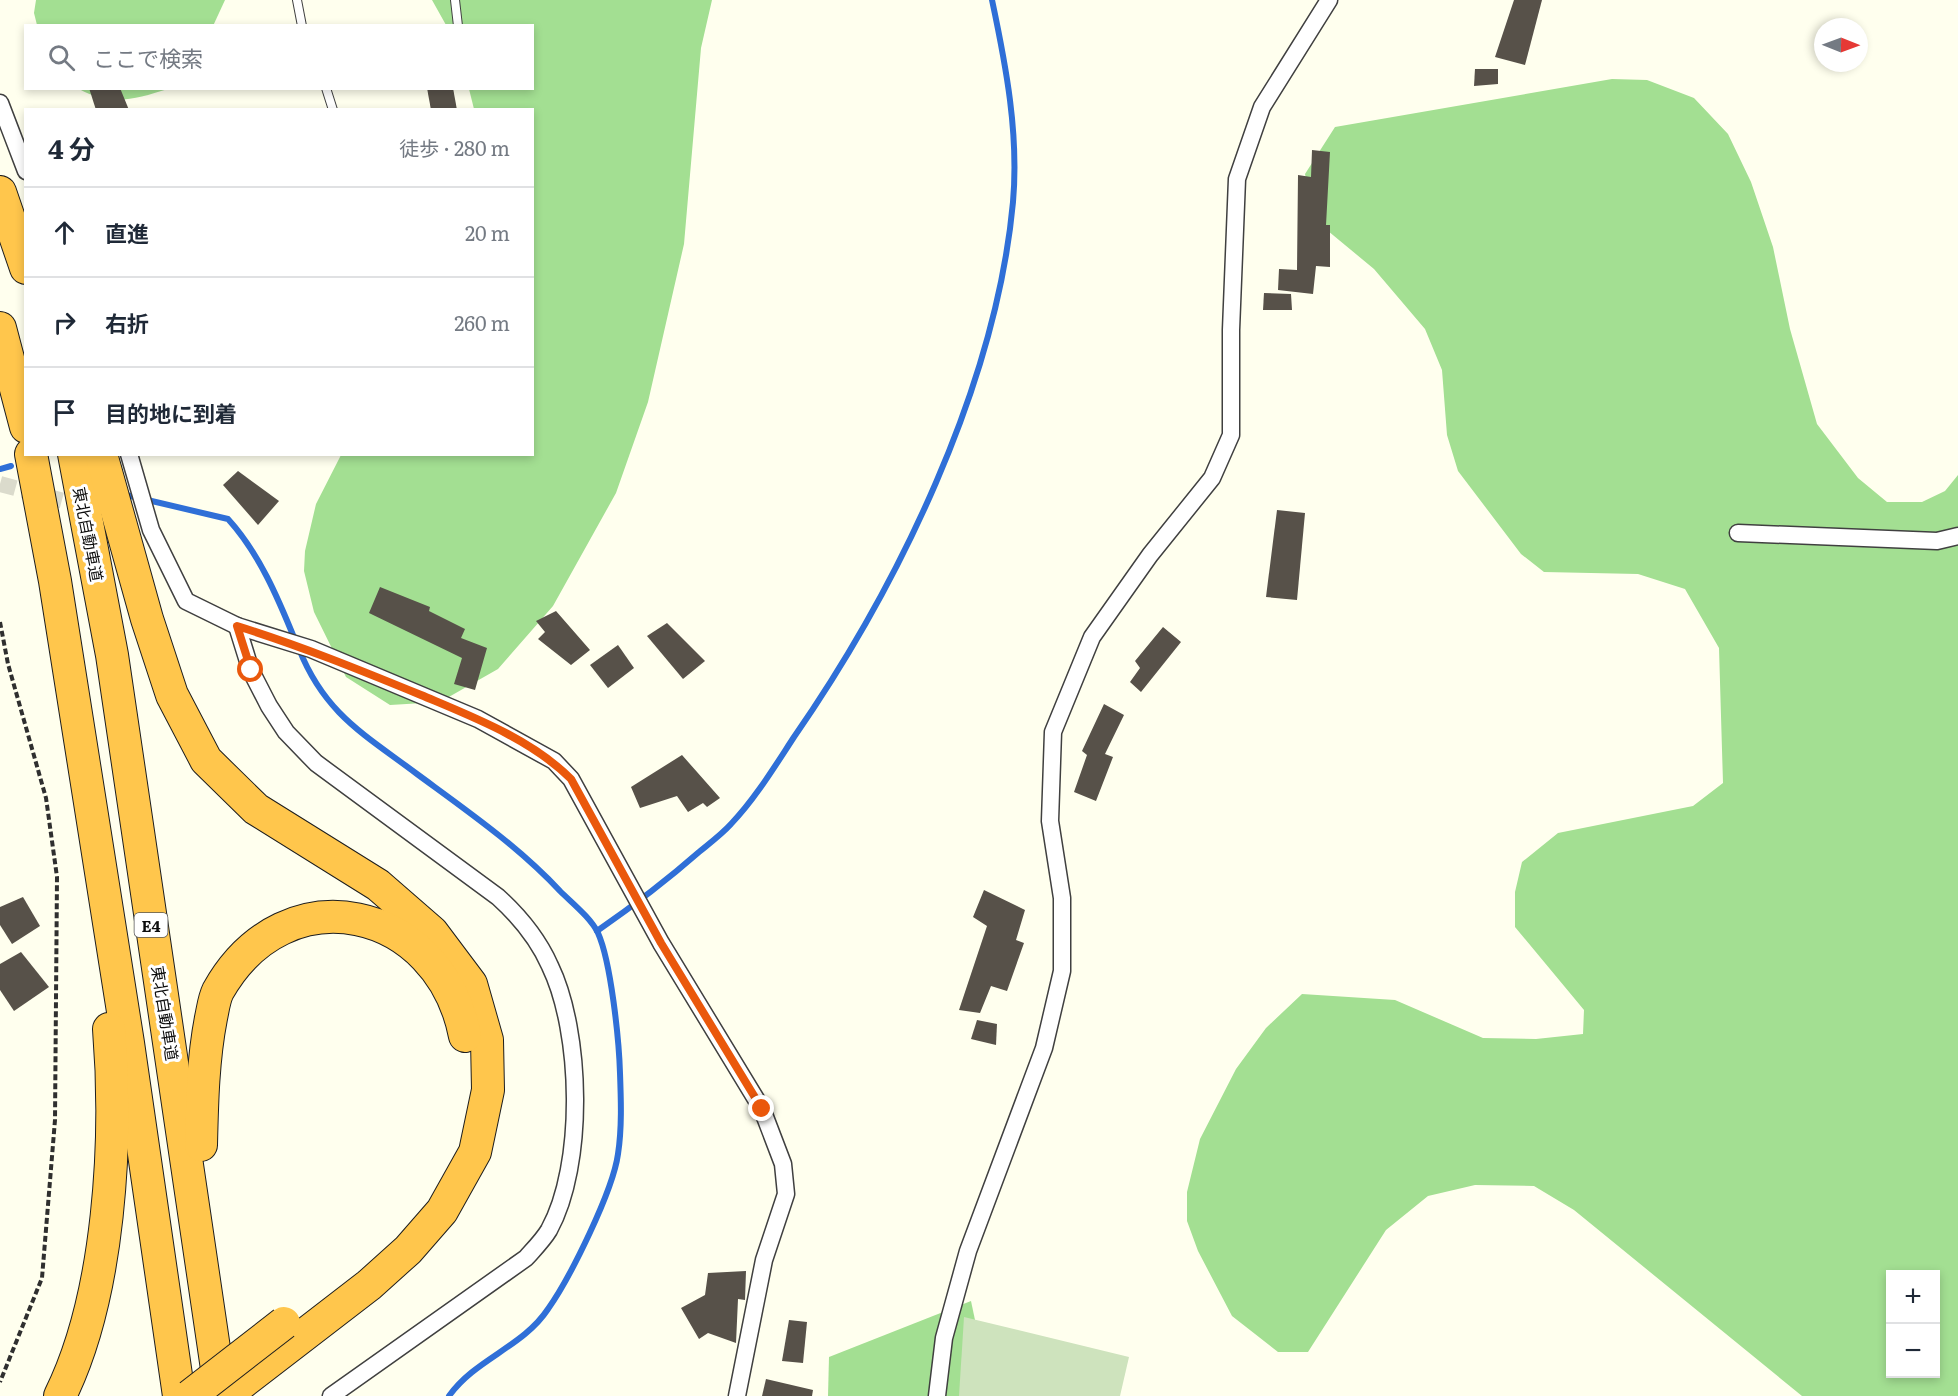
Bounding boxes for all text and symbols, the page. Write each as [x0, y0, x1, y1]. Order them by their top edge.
north arrow [1814, 18, 1868, 72]
search box [24, 24, 534, 90]
icon: search [45, 41, 78, 74]
text: ここで検索 [93, 41, 203, 74]
text: 4 分 [48, 128, 95, 167]
text: 徒歩 · 280 m [399, 132, 510, 162]
icon: ahead [48, 216, 81, 249]
text: 直進 [105, 216, 149, 249]
text: 20 m [465, 217, 510, 247]
icon: right [48, 306, 81, 339]
text: 右折 [105, 306, 149, 339]
text: 260 m [454, 307, 510, 337]
icon: arrive [48, 396, 81, 429]
text: 目的地に到着 [105, 396, 237, 429]
street label: 東北自動車道 [68, 485, 110, 583]
route start [237, 656, 263, 682]
road number: E4 [134, 913, 168, 937]
street label: 東北自動車道 [147, 964, 185, 1062]
route end [748, 1095, 774, 1121]
map controls [1886, 1270, 1940, 1378]
button: + [1886, 1270, 1940, 1324]
button: − [1886, 1324, 1940, 1378]

